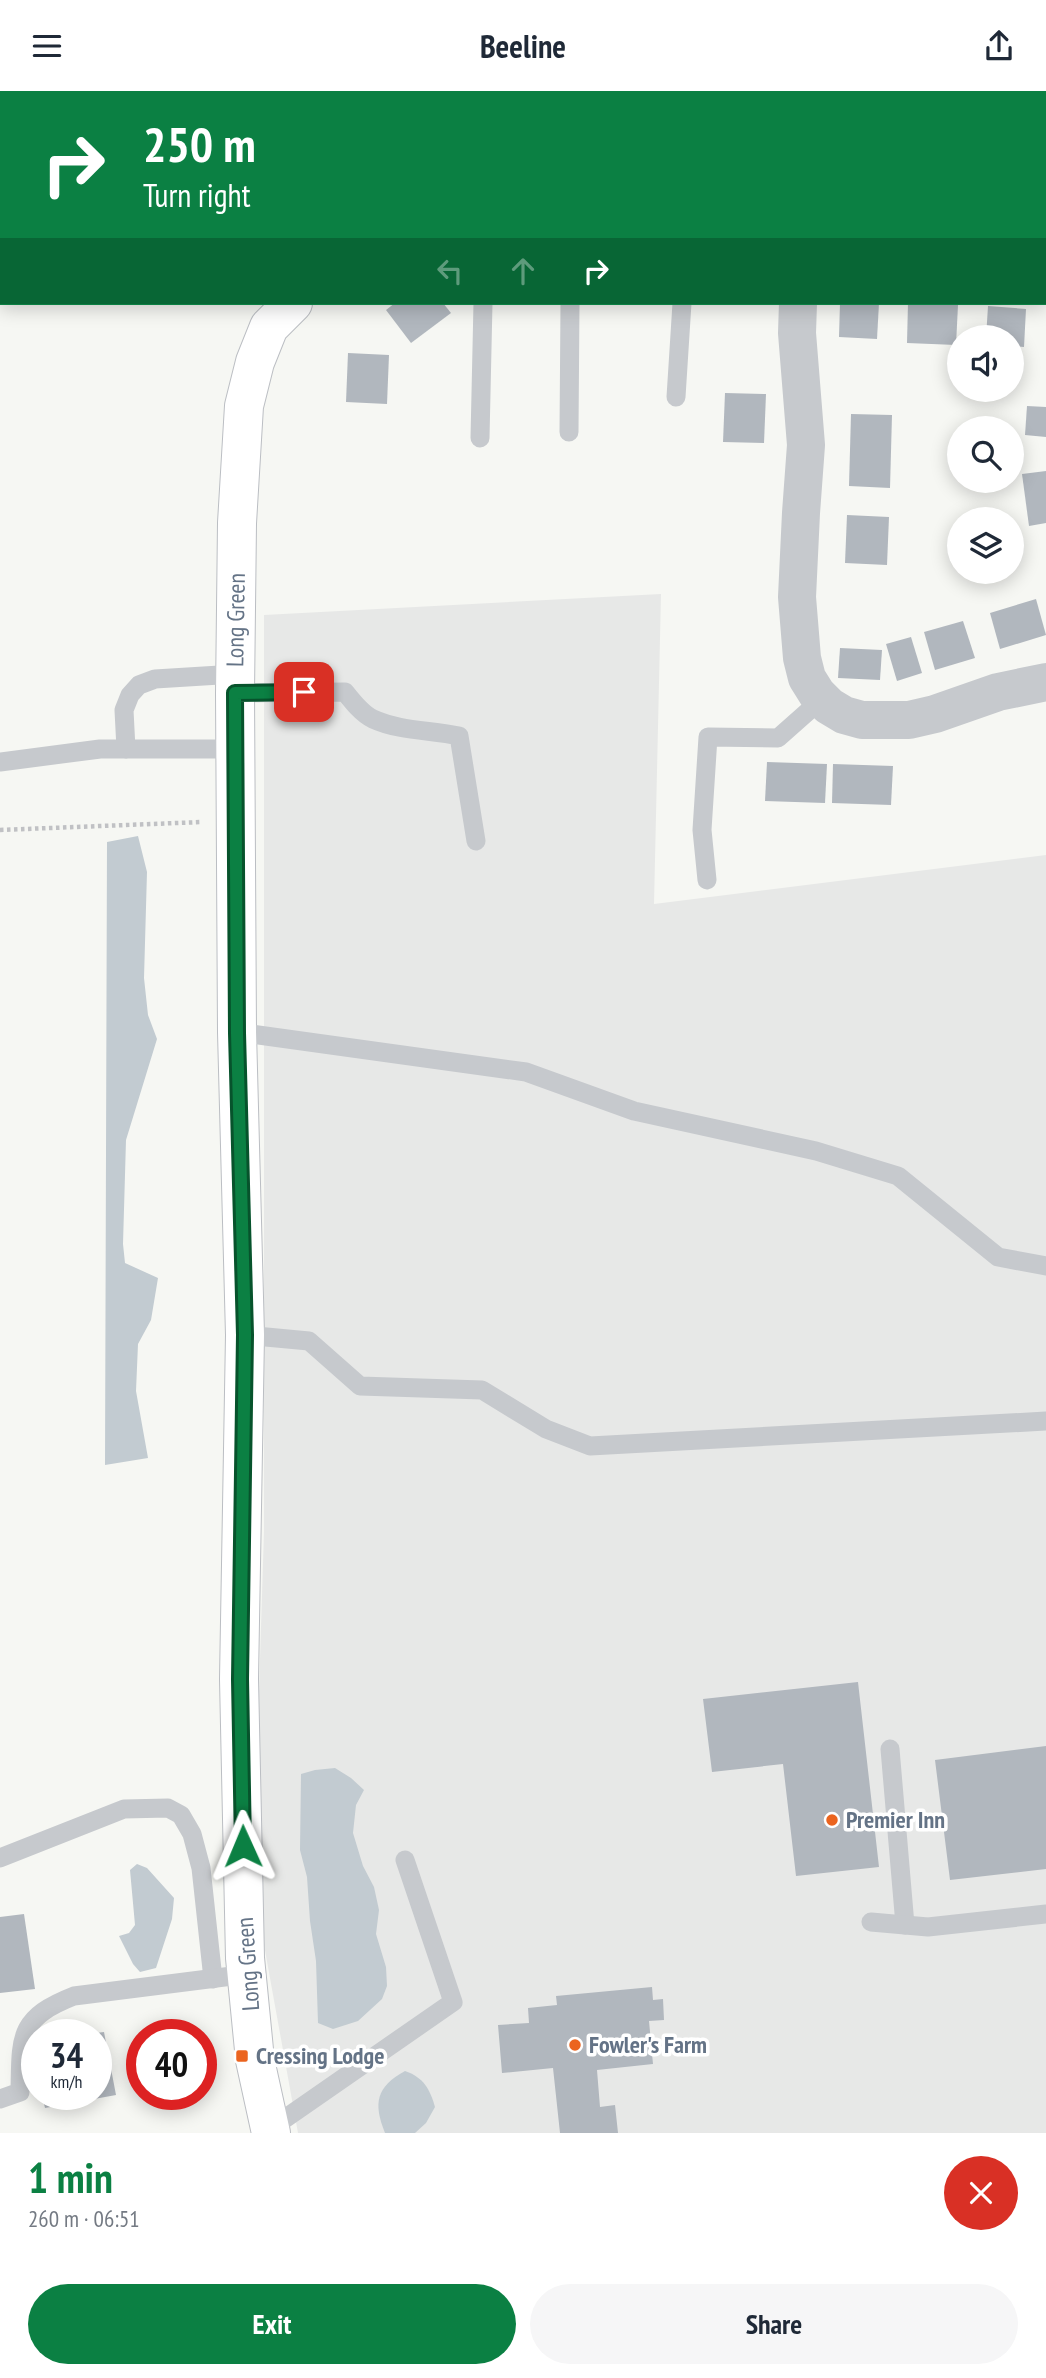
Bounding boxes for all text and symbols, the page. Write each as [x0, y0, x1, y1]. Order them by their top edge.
text: Beeline [480, 25, 566, 67]
icon: menu [28, 27, 66, 65]
icon: share [980, 27, 1018, 65]
text: 250 m [143, 112, 256, 176]
icon: right [28, 119, 119, 210]
text: Turn right [143, 174, 251, 216]
icon: left [431, 252, 469, 290]
icon: ahead [504, 252, 542, 290]
icon: right [577, 252, 615, 290]
map controls [947, 325, 1024, 584]
button: sound [947, 325, 1024, 402]
button: search [947, 416, 1024, 493]
button: layers [947, 507, 1024, 584]
street label: Long Green [219, 573, 252, 667]
pin [274, 662, 334, 722]
icon: arrive [285, 673, 323, 711]
place label: Premier Inn [846, 1804, 945, 1835]
position arrow [206, 1809, 280, 1883]
marker: Premier Inn [824, 1812, 840, 1828]
street label: Long Green [229, 1916, 266, 2012]
speed limit sign: 40 [126, 2019, 217, 2110]
place label: Fowler's Farm [589, 2029, 707, 2060]
text: 34 [50, 2032, 83, 2078]
marker: Fowler's Farm [567, 2037, 583, 2053]
place label: Cressing Lodge [256, 2040, 384, 2071]
marker: Cressing Lodge [234, 2048, 250, 2064]
text: km/h [51, 2070, 82, 2093]
text: 1 min [28, 2150, 113, 2205]
button: close [944, 2156, 1018, 2230]
text: 260 m · 06:51 [28, 2204, 140, 2233]
button: Exit [28, 2284, 516, 2364]
button: Share [530, 2284, 1018, 2364]

